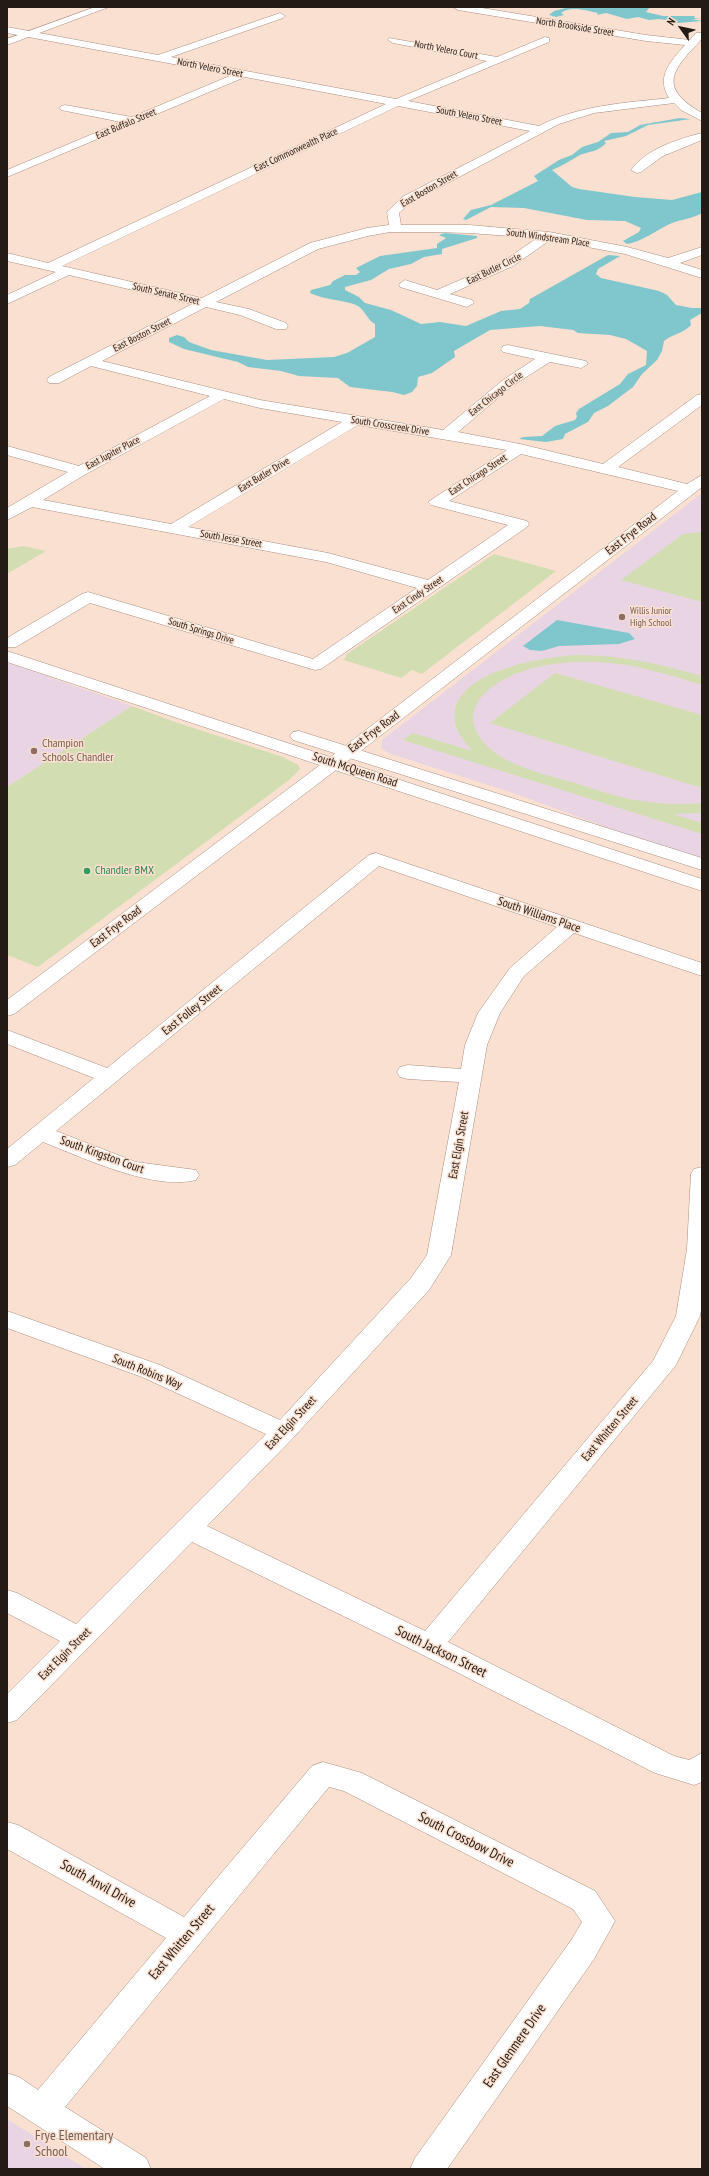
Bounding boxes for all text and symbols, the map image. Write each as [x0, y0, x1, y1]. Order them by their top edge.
north arrow [661, 8, 701, 48]
street label: North Brookside Street [535, 15, 615, 39]
text: N [663, 15, 678, 28]
street label: North Velero Court [413, 38, 479, 62]
street label: North Velero Street [176, 56, 244, 80]
street label: South Velero Street [435, 104, 503, 128]
street label: East Buffalo Street [94, 106, 158, 142]
street label: East Commonwealth Place [252, 125, 340, 175]
street label: East Boston Street [399, 168, 459, 210]
street label: South Windstream Place [506, 226, 590, 250]
street label: East Butler Circle [465, 251, 523, 287]
street label: South Senate Street [131, 280, 201, 308]
street label: East Boston Street [111, 315, 173, 355]
street label: East Chicago Circle [466, 369, 526, 419]
street label: South Crosscreek Drive [350, 414, 430, 438]
street label: East Jupiter Place [84, 434, 142, 472]
street label: East Chicago Street [447, 452, 509, 498]
street label: East Butler Drive [236, 455, 292, 495]
street label: East Frye Road [603, 510, 659, 558]
street label: South Jesse Street [199, 528, 263, 550]
street label: East Cindy Street [390, 574, 446, 616]
place label: Willis Junior High School [630, 605, 672, 628]
marker: Willis Junior High School [617, 612, 627, 622]
street label: South Springs Drive [167, 615, 235, 647]
street label: East Frye Road [345, 708, 403, 756]
place label: Champion Schools Chandler [42, 737, 114, 765]
marker: Champion Schools Chandler [29, 746, 39, 756]
street label: South McQueen Road [311, 749, 399, 791]
place label: Chandler BMX [95, 864, 154, 878]
marker: Chandler BMX [82, 866, 92, 876]
street label: South Williams Place [496, 894, 582, 936]
street label: East Frye Road [87, 903, 145, 951]
street label: East Folley Street [159, 982, 225, 1038]
street label: East Elgin Street [446, 1110, 472, 1180]
street label: South Kingston Court [58, 1133, 146, 1177]
street label: South Robins Way [110, 1352, 184, 1392]
street label: East Elgin Street [262, 1393, 320, 1453]
street label: East Whitten Street [579, 1394, 641, 1464]
street label: South Jackson Street [393, 1623, 489, 1681]
street label: East Elgin Street [36, 1625, 94, 1683]
street label: South Crossbow Drive [415, 1809, 517, 1871]
street label: South Anvil Drive [57, 1856, 139, 1912]
street label: East Whitten Street [146, 1901, 218, 1983]
street label: East Glenmere Drive [480, 2001, 550, 2091]
place label: Frye Elementary School [35, 2128, 113, 2160]
marker: Frye Elementary School [22, 2139, 32, 2149]

